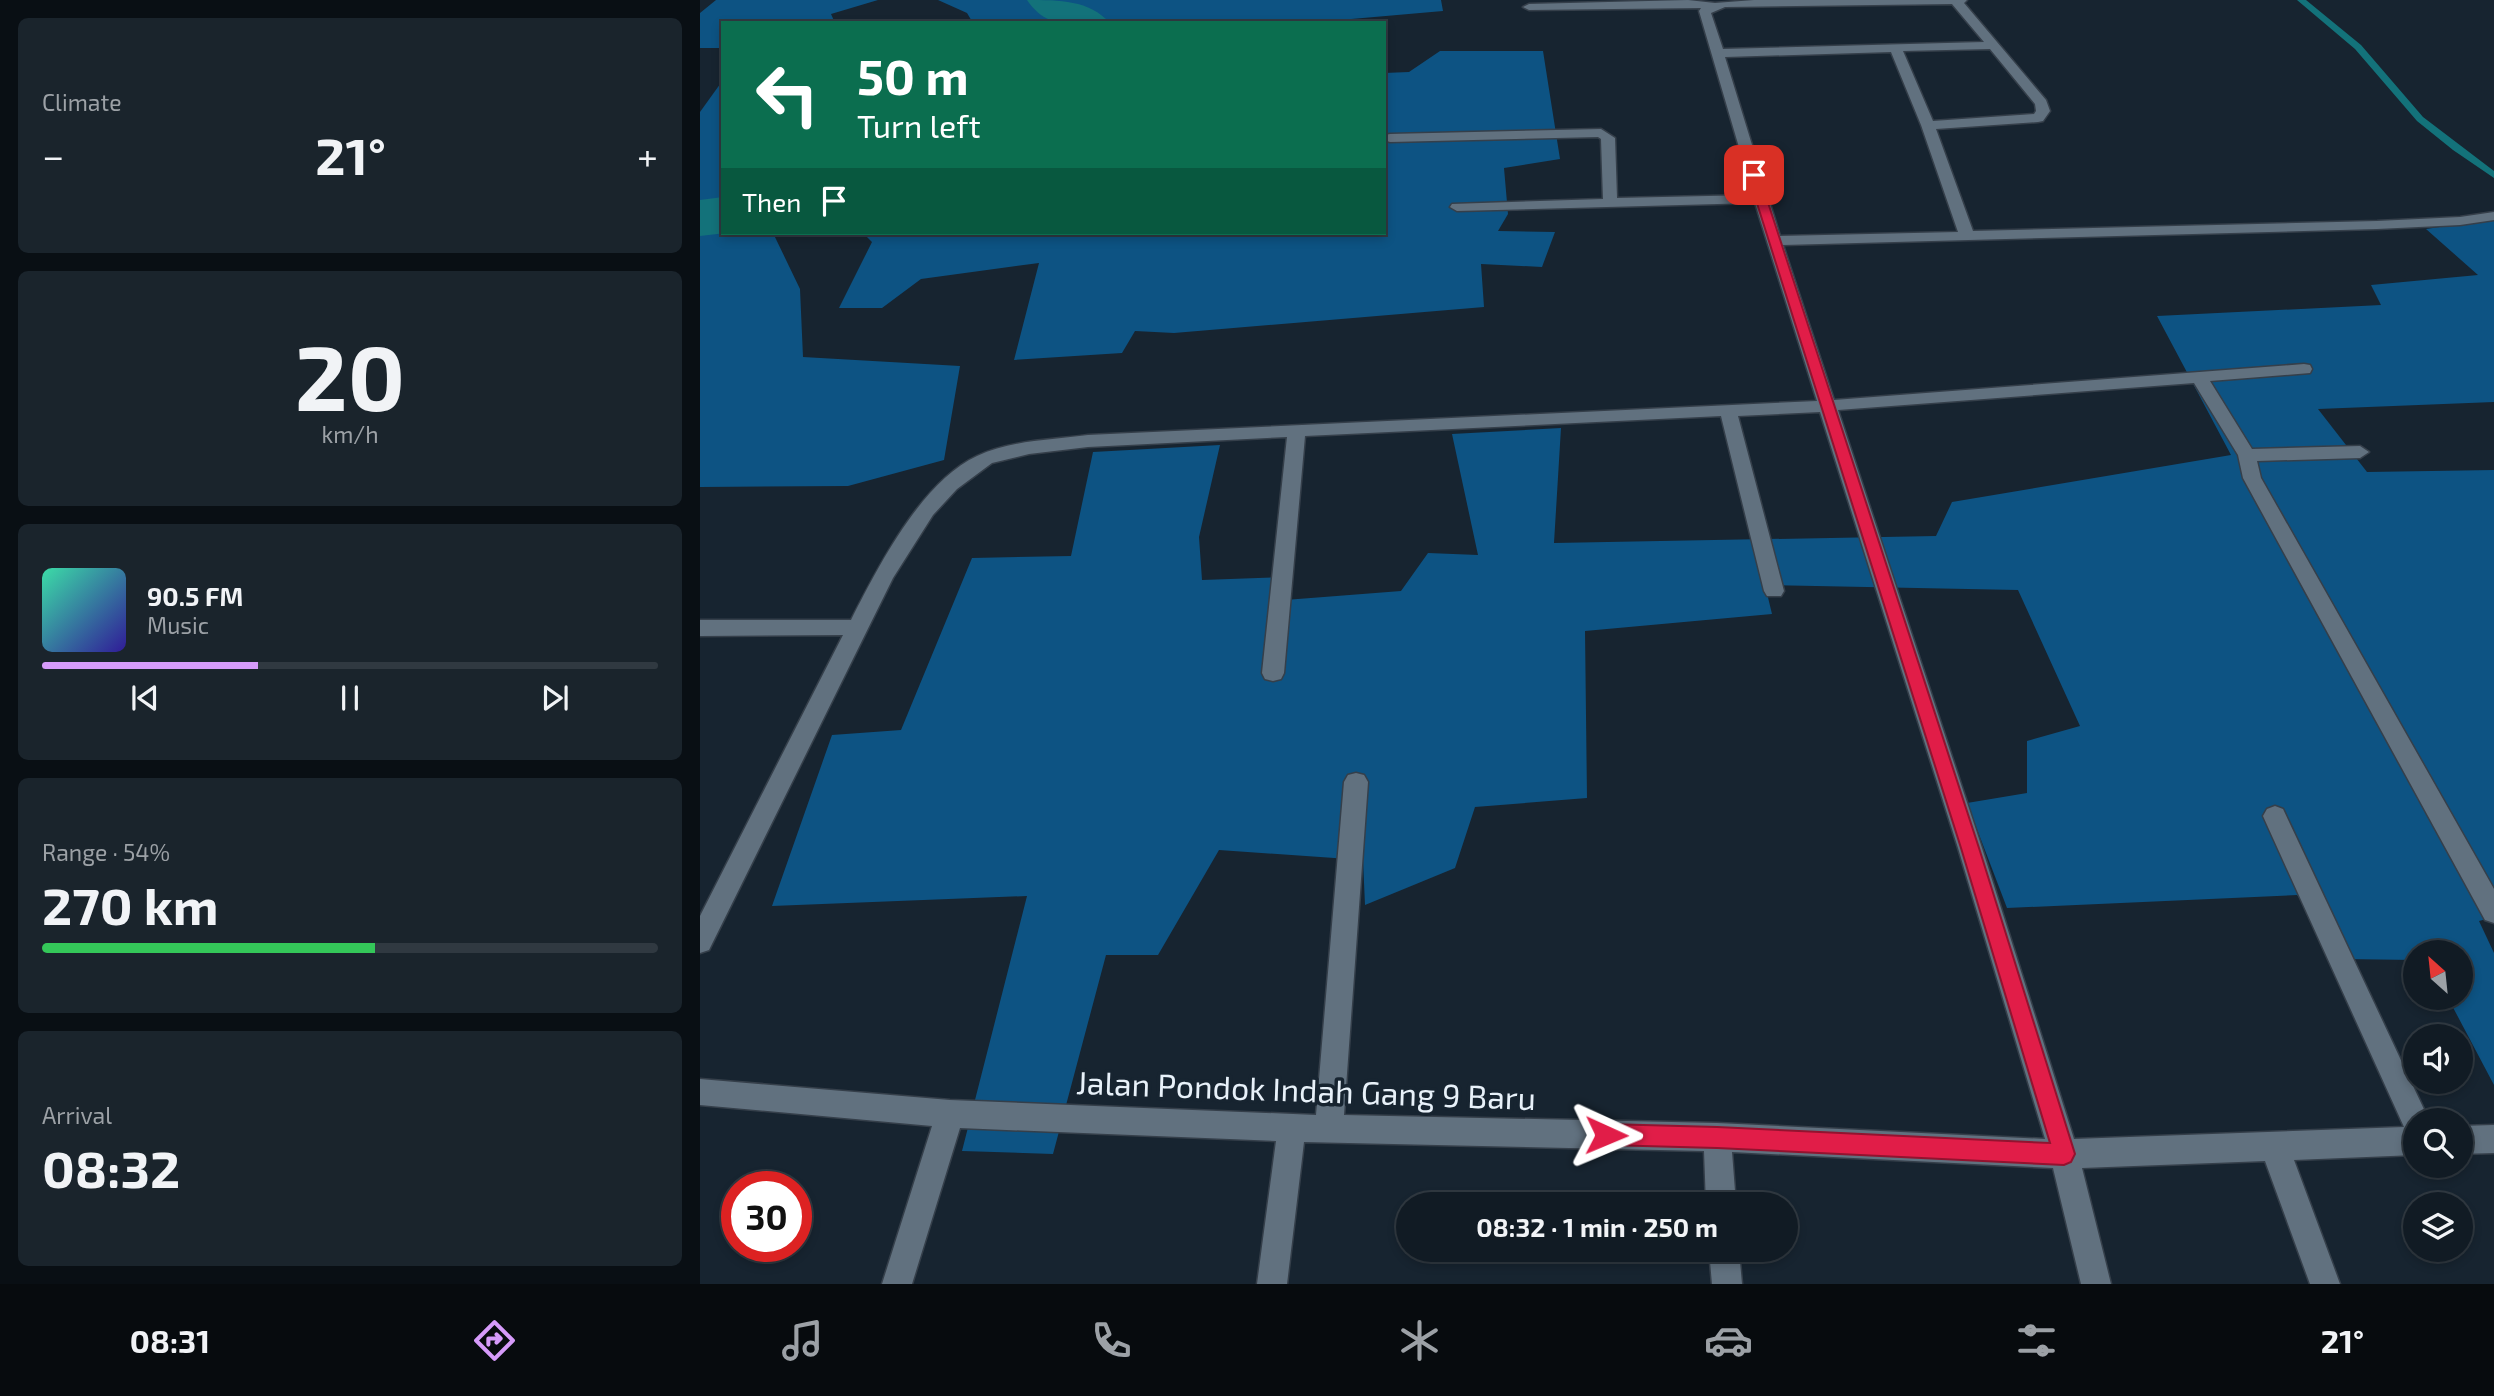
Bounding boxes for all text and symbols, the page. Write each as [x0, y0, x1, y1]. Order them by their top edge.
text: 50 m [857, 46, 969, 105]
icon: left [742, 49, 833, 140]
text: Climate [42, 88, 122, 116]
text: Turn left [857, 106, 981, 144]
text: 21° [315, 123, 386, 185]
text: − [42, 132, 64, 178]
text: + [637, 132, 658, 178]
pin [1724, 145, 1784, 205]
icon: arrive [1735, 156, 1773, 194]
icon: arrive [815, 182, 853, 220]
text: Then [742, 186, 801, 217]
text: 20 [295, 320, 405, 429]
text: km/h [321, 420, 379, 448]
text: 90.5 FM [147, 580, 243, 611]
text: Music [147, 611, 209, 639]
icon: previous [126, 679, 164, 717]
icon: pause [331, 679, 369, 717]
icon: next [536, 679, 574, 717]
text: Range · 54% [42, 838, 170, 866]
text: 270 km [42, 873, 219, 935]
north arrow [2403, 940, 2473, 1010]
map controls [2403, 940, 2473, 1262]
button: sound [2403, 1024, 2473, 1094]
street label: Jalan Pondok Indah Gang 9 Baru [1075, 1062, 1537, 1116]
position arrow [1569, 1098, 1643, 1172]
text: Arrival [42, 1101, 112, 1129]
button: search [2403, 1108, 2473, 1178]
text: 08:32 [42, 1136, 180, 1198]
speed limit sign: 30 [721, 1171, 812, 1262]
button: layers [2403, 1192, 2473, 1262]
text: 08:32 · 1 min · 250 m [1476, 1211, 1718, 1242]
icon: directions [470, 1316, 519, 1365]
icon: music [778, 1316, 827, 1365]
icon: phone [1087, 1316, 1136, 1365]
icon: climate [1395, 1316, 1444, 1365]
icon: car [1704, 1316, 1753, 1365]
icon: filters [2012, 1316, 2061, 1365]
text: 08:31 [130, 1321, 210, 1359]
text: 21° [2321, 1321, 2364, 1359]

